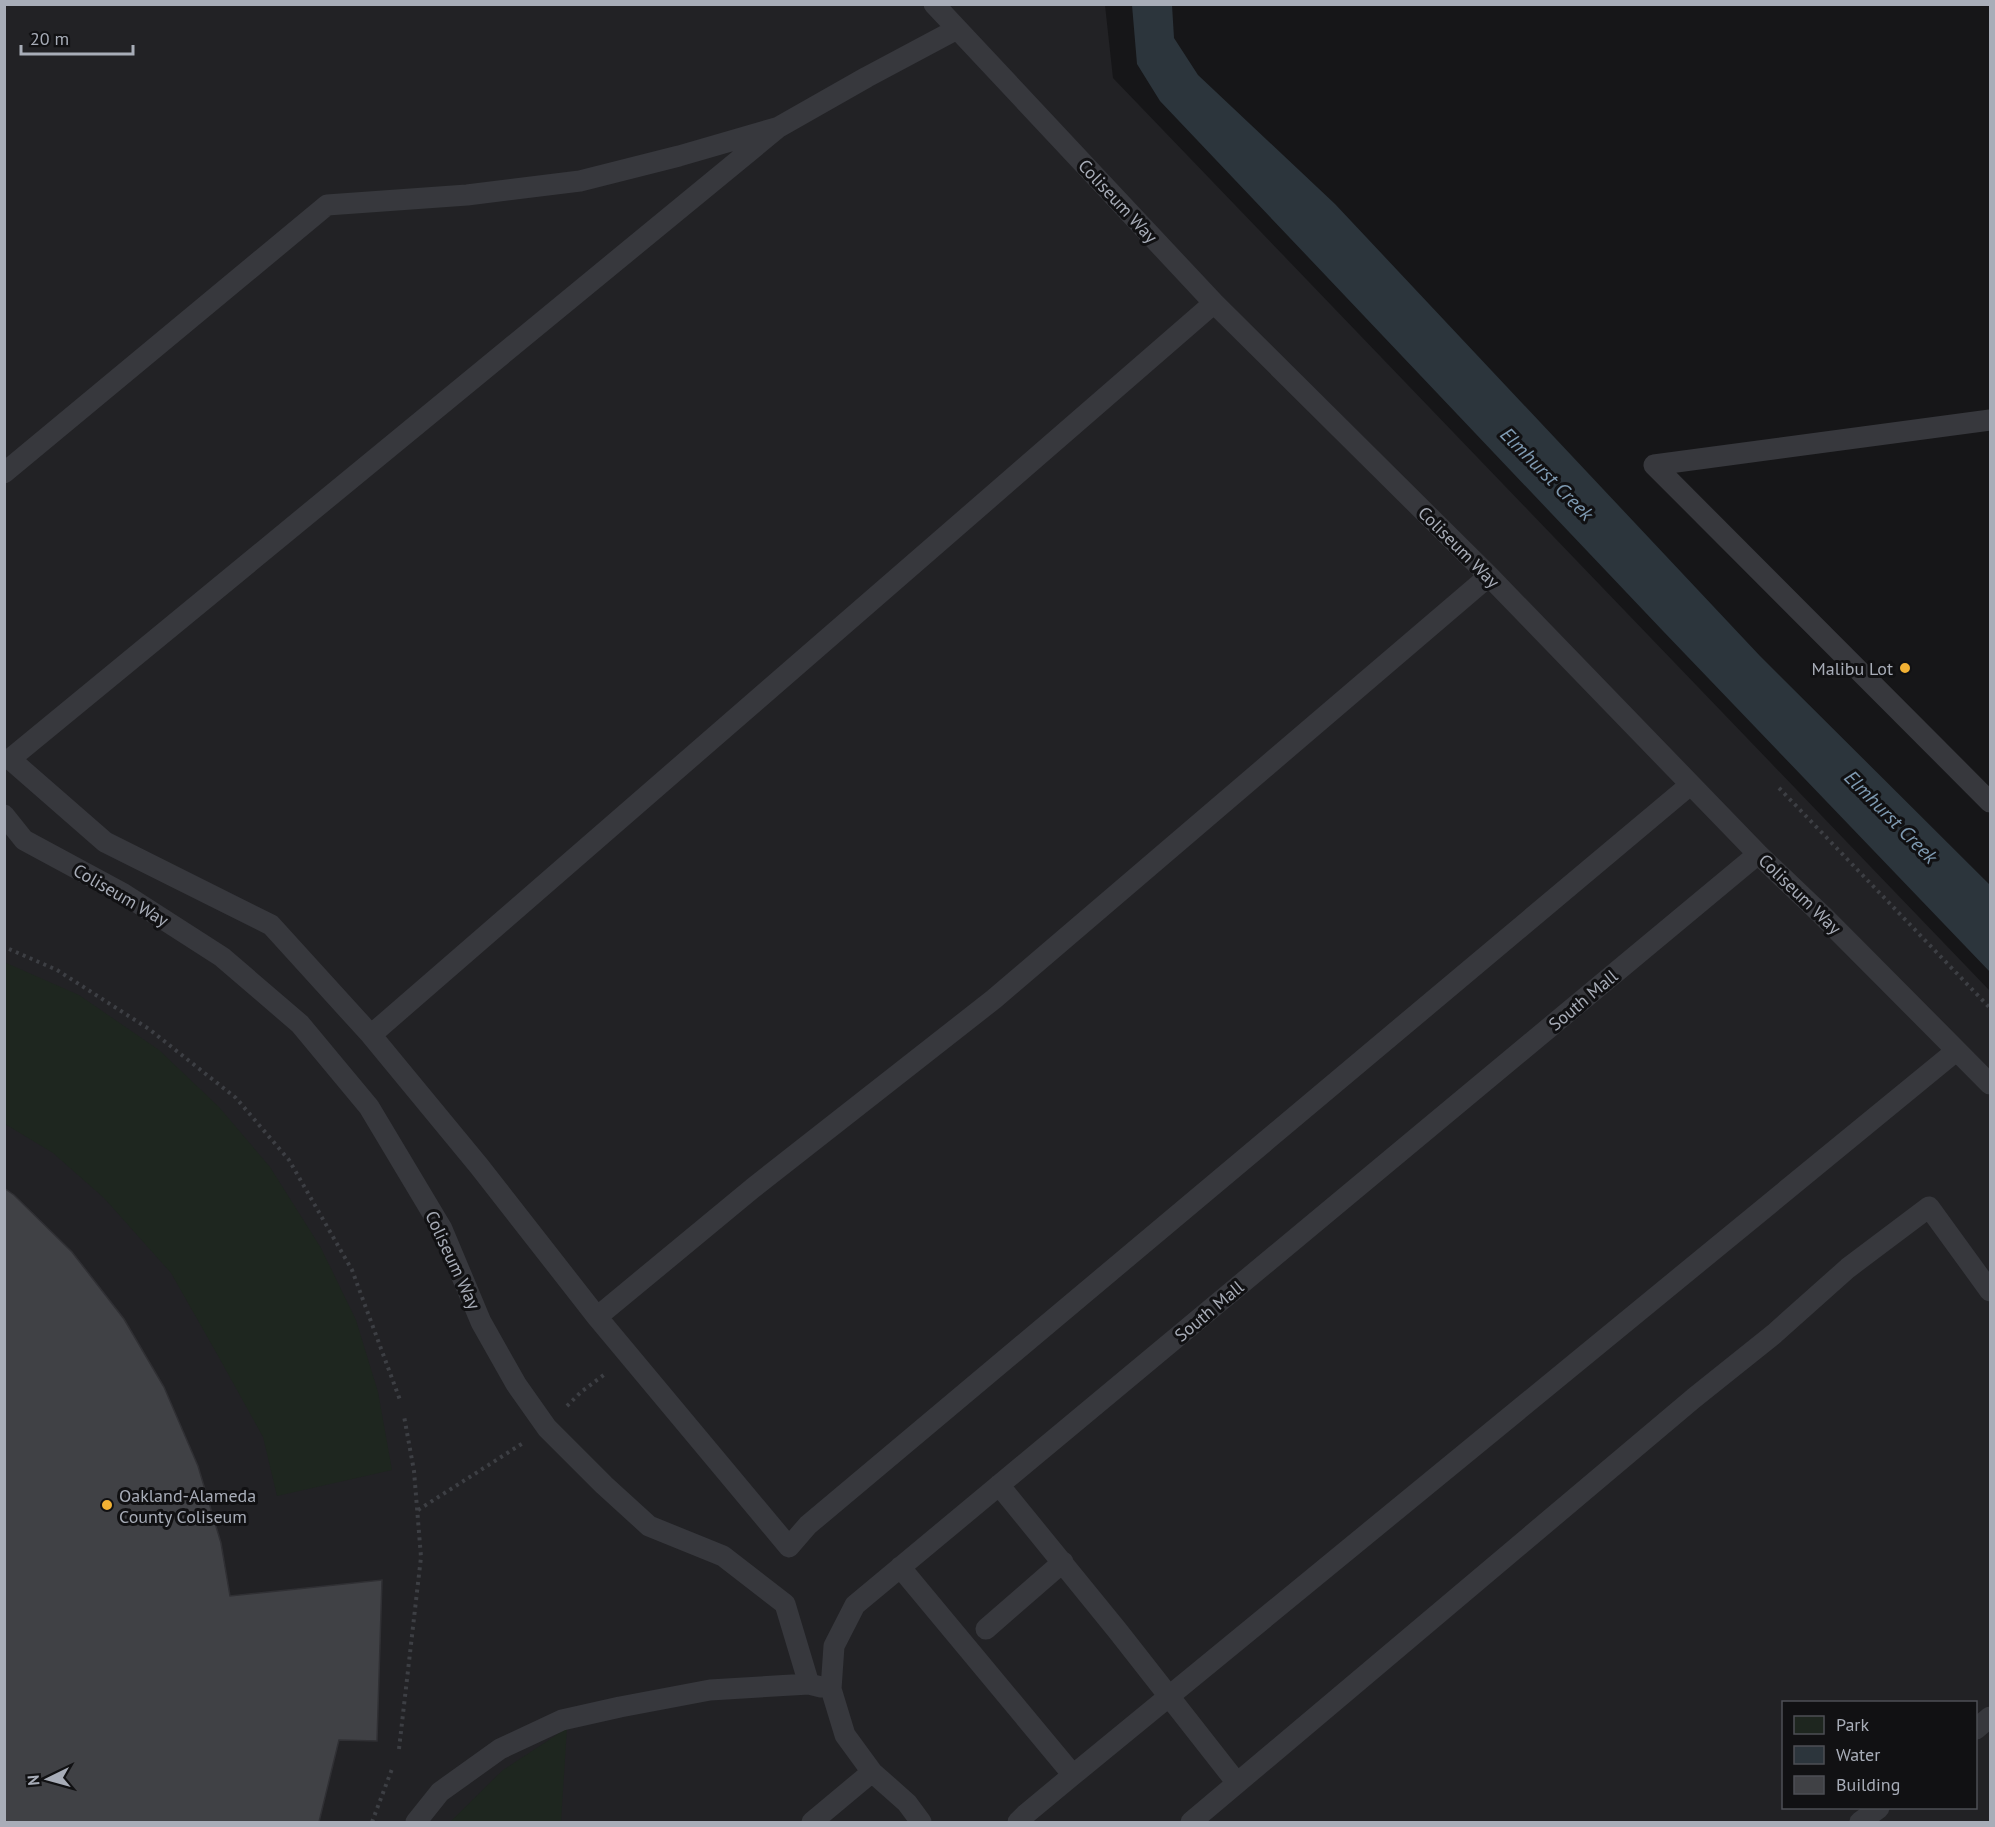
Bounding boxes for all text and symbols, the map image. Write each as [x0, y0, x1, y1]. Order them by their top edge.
scale bar [21, 18, 134, 56]
text: 20 m [30, 27, 69, 50]
street label: Coliseum Way [1073, 154, 1163, 248]
water label: Elmhurst Creek [1495, 422, 1600, 527]
street label: Coliseum Way [1413, 501, 1505, 593]
place label: Malibu Lot [1812, 657, 1893, 680]
marker: Malibu Lot [1898, 661, 1912, 675]
water label: Elmhurst Creek [1839, 765, 1944, 870]
street label: Coliseum Way [1754, 849, 1847, 940]
street label: Coliseum Way [69, 858, 173, 932]
street label: South Mall [1544, 964, 1623, 1036]
street label: Coliseum Way [420, 1207, 486, 1314]
street label: South Mall [1170, 1275, 1249, 1347]
place label: Oakland-Alameda County Coliseum [119, 1484, 256, 1528]
marker: Oakland-Alameda County Coliseum [100, 1498, 114, 1512]
legend [1782, 1701, 1977, 1809]
text: Park [1836, 1713, 1869, 1736]
text: Water [1836, 1743, 1880, 1766]
north arrow [18, 1749, 78, 1809]
text: Building [1836, 1773, 1900, 1796]
text: N [23, 1774, 43, 1786]

